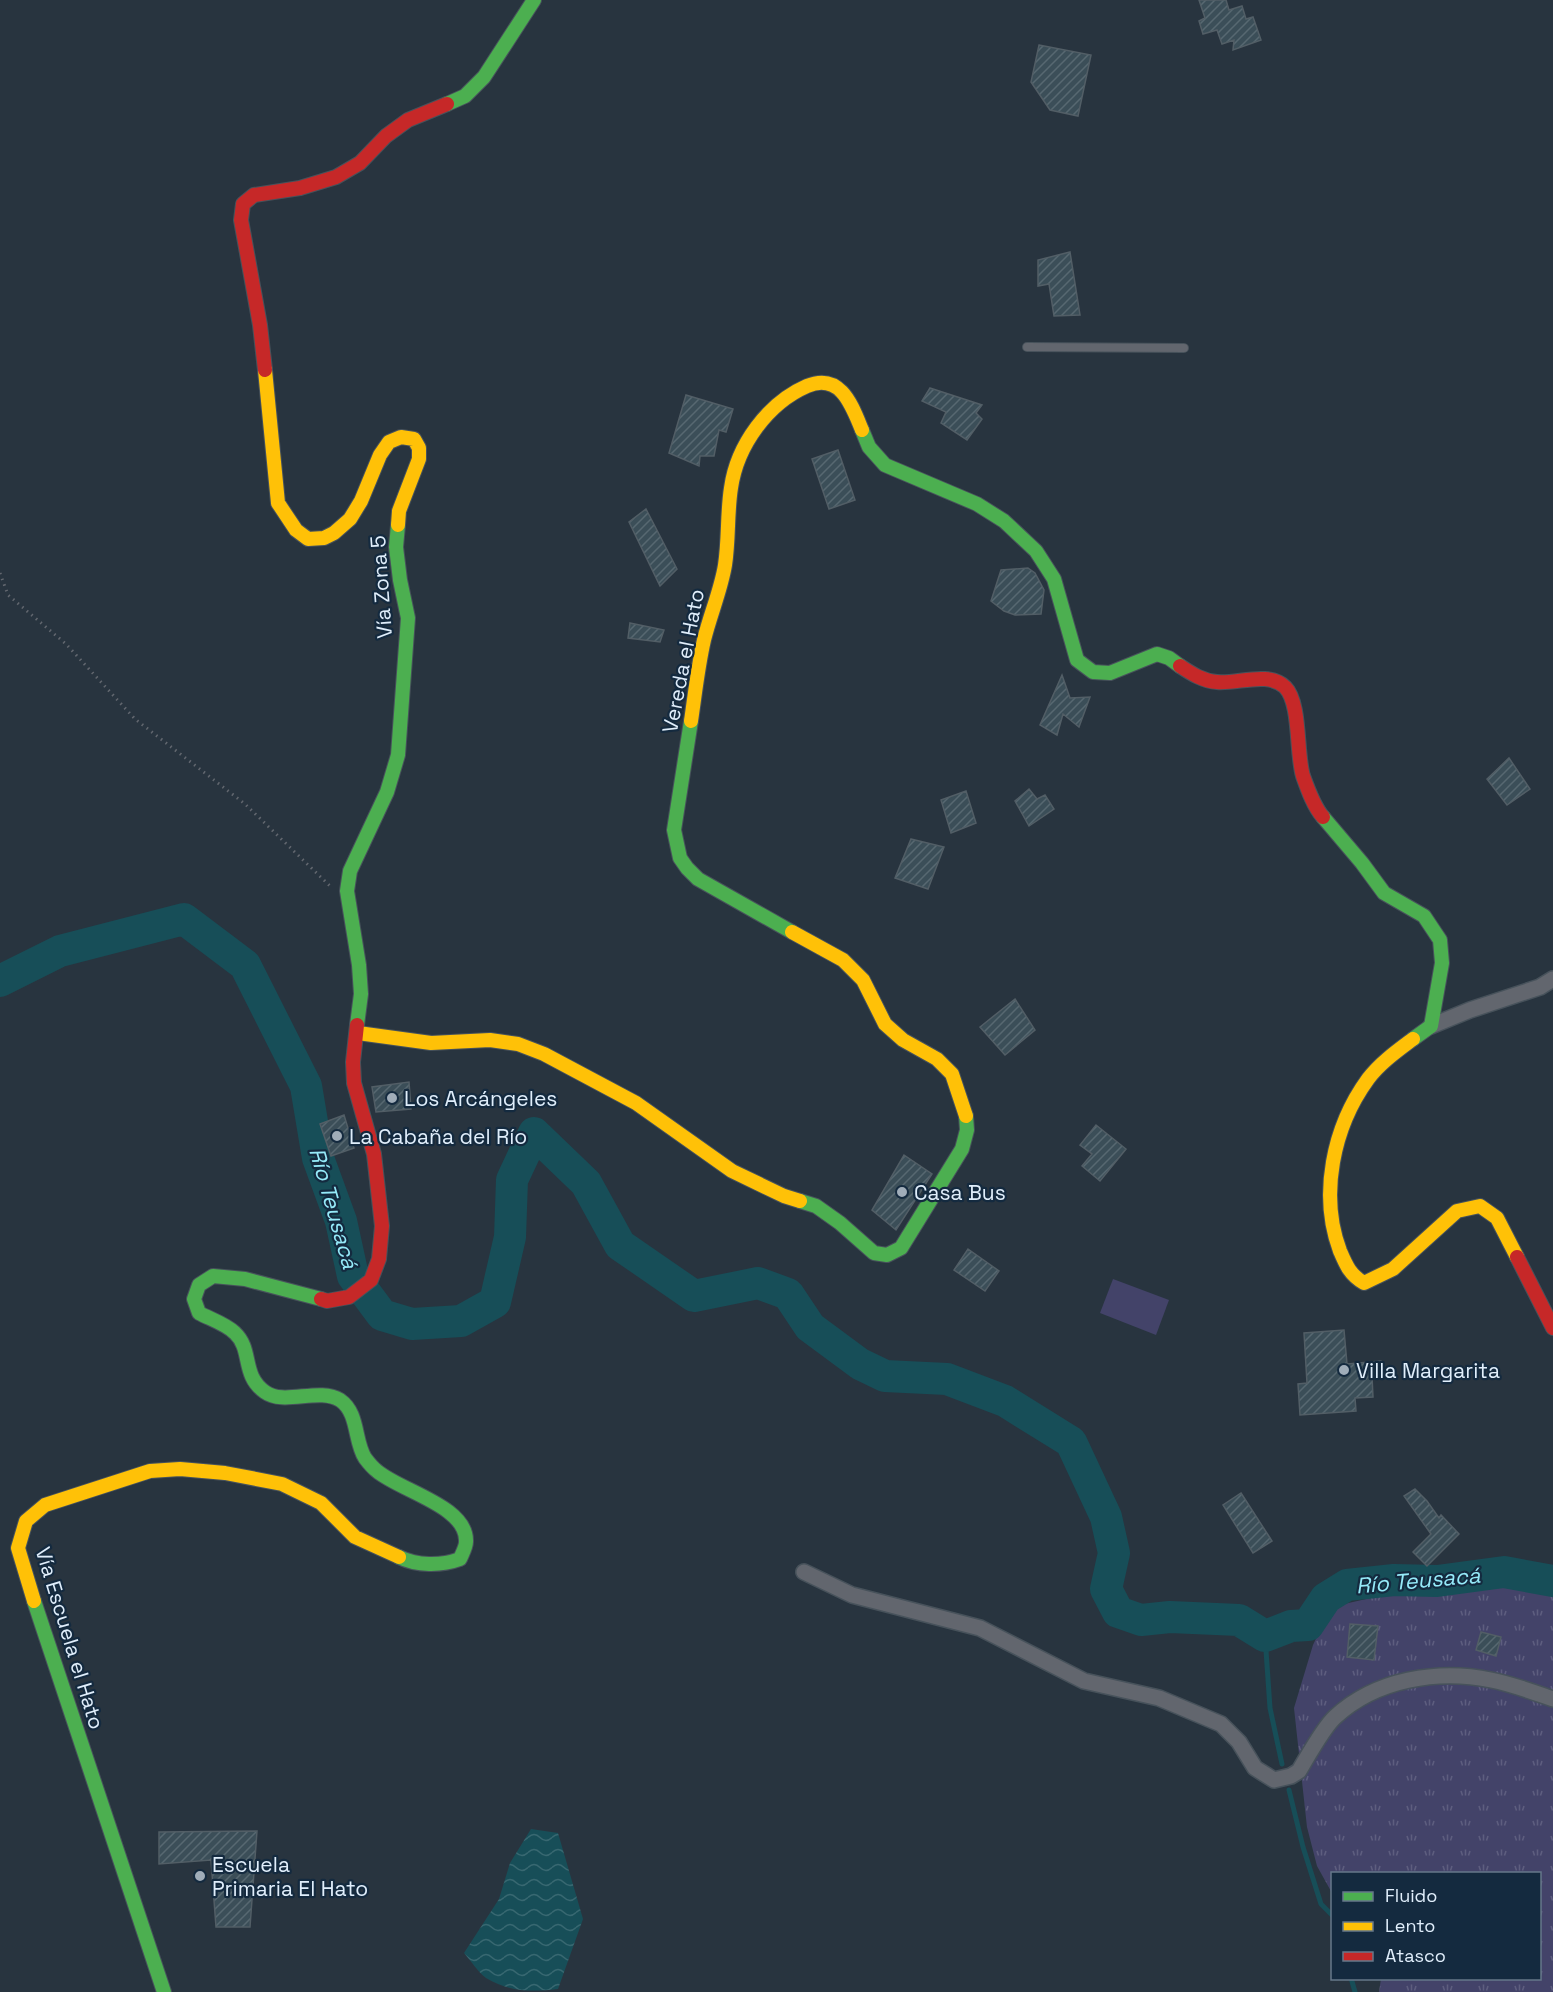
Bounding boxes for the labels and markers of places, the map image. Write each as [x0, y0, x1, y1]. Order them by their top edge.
place label: Los Arcángeles [404, 1085, 557, 1112]
marker: Los Arcángeles [385, 1091, 399, 1105]
place label: La Cabaña del Río [349, 1123, 527, 1150]
marker: La Cabaña del Río [330, 1129, 344, 1143]
place label: Casa Bus [914, 1179, 1006, 1206]
marker: Casa Bus [895, 1185, 909, 1199]
place label: Villa Margarita [1356, 1357, 1500, 1384]
marker: Villa Margarita [1337, 1363, 1351, 1377]
place label: Escuela Primaria El Hato [212, 1851, 368, 1902]
marker: Escuela Primaria El Hato [193, 1869, 207, 1883]

